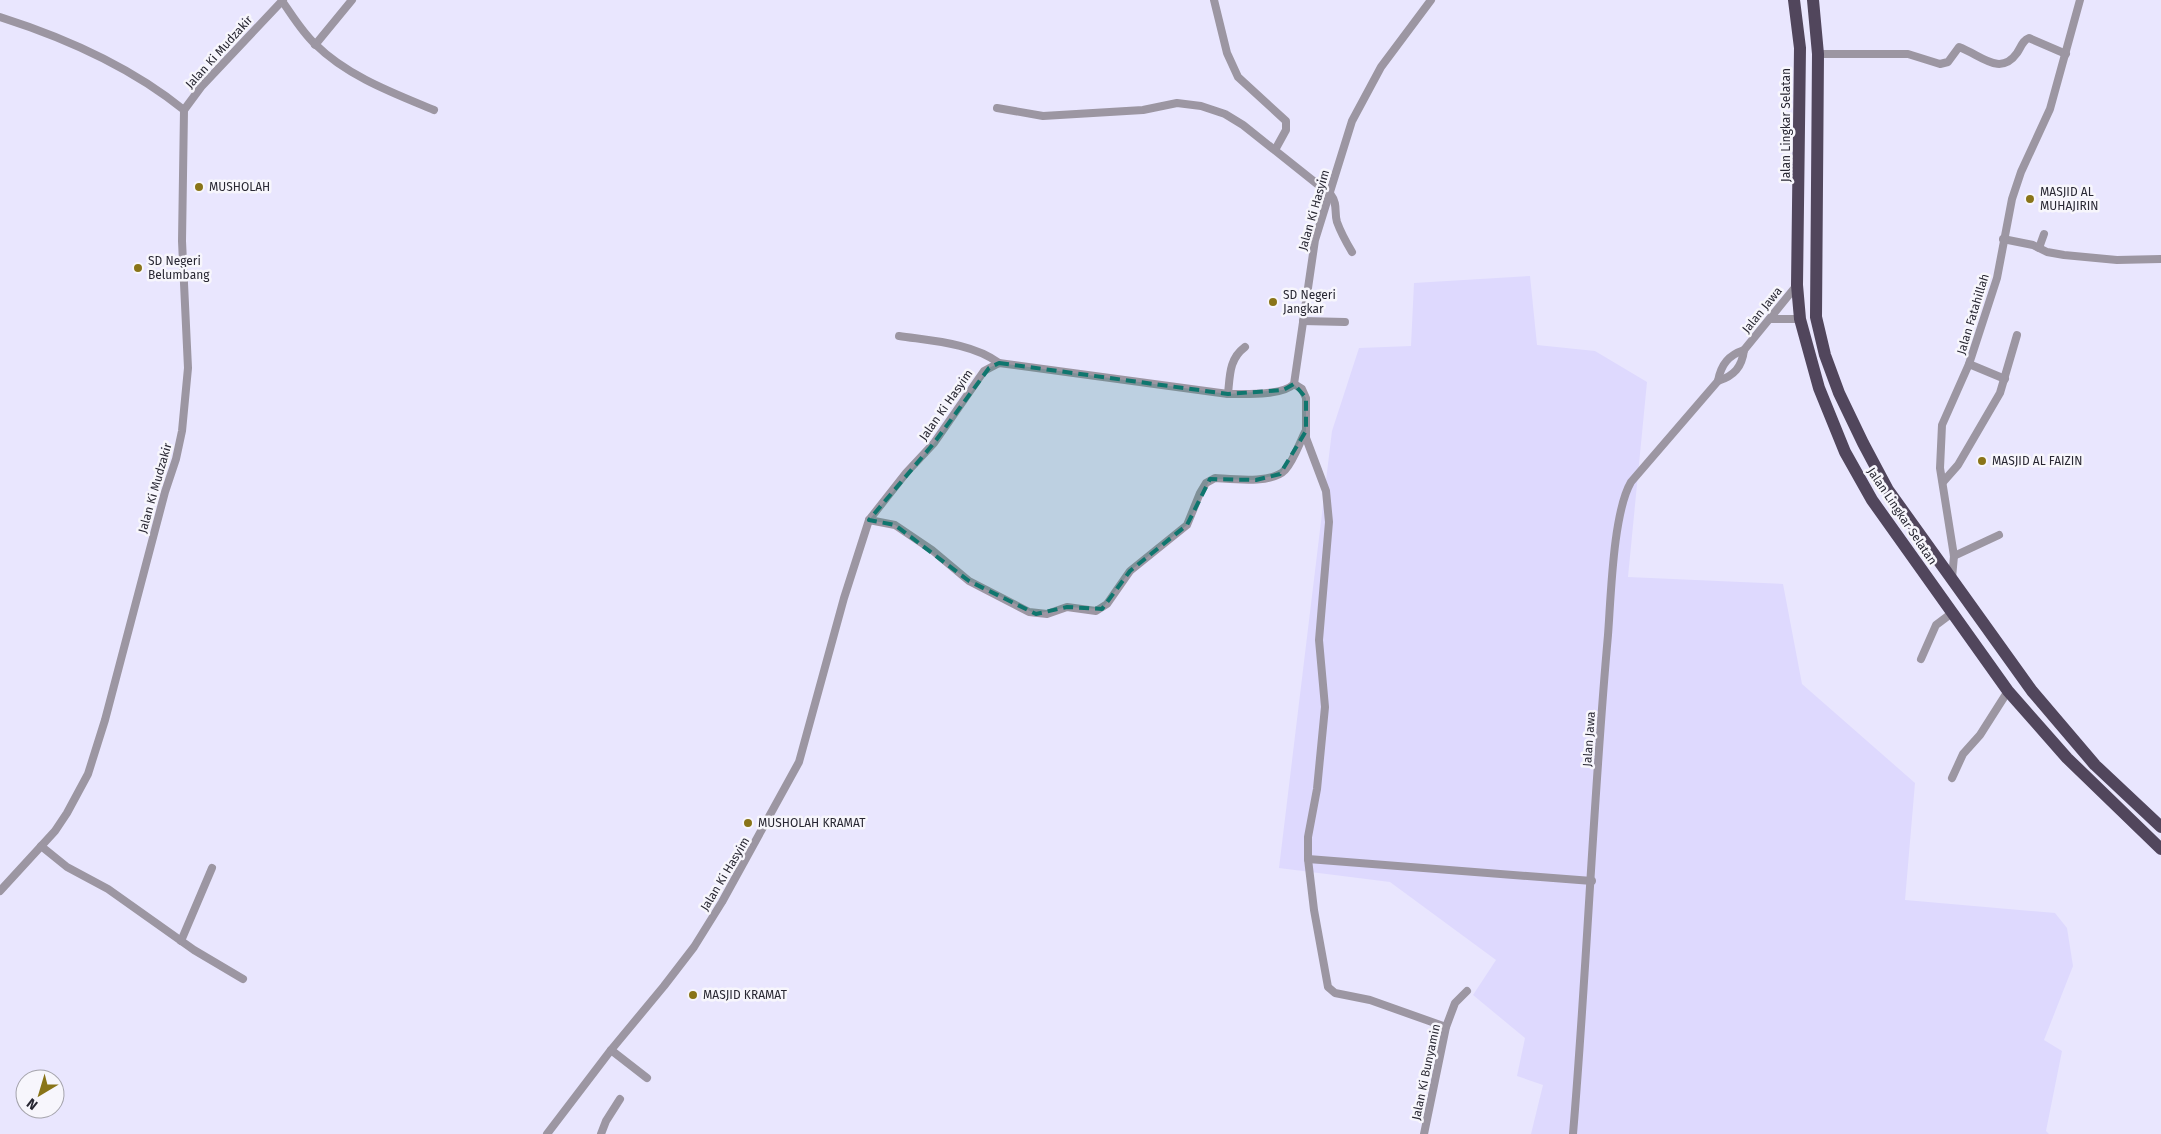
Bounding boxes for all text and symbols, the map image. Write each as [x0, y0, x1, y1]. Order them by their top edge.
street label: Jalan Ki Mudzakir [183, 12, 256, 91]
street label: Jalan Lingkar Selatan [1779, 68, 1793, 182]
street label: Jalan Ki Hasyim [1296, 168, 1332, 252]
place label: MUSHOLAH [209, 180, 270, 194]
marker: MUSHOLAH [193, 181, 205, 193]
place label: MASJID AL MUHAJIRIN [2040, 185, 2099, 213]
marker: MASJID AL MUHAJIRIN [2024, 193, 2036, 205]
place label: SD Negeri Belumbang [148, 254, 210, 282]
marker: SD Negeri Belumbang [132, 262, 144, 274]
street label: Jalan Fatahillah [1954, 272, 1992, 356]
street label: Jalan Jawa [1739, 284, 1785, 336]
place label: SD Negeri Jangkar [1283, 288, 1336, 316]
marker: SD Negeri Jangkar [1267, 296, 1279, 308]
street label: Jalan Ki Hasyim [916, 367, 976, 443]
street label: Jalan Ki Mudzakir [135, 441, 175, 535]
place label: MASJID AL FAIZIN [1992, 454, 2083, 468]
marker: MASJID AL FAIZIN [1976, 455, 1988, 467]
street label: Jalan Lingkar Selatan [1864, 465, 1940, 567]
street label: Jalan Jawa [1580, 711, 1598, 767]
place label: MUSHOLAH KRAMAT [758, 816, 866, 830]
marker: MUSHOLAH KRAMAT [742, 817, 754, 829]
street label: Jalan Ki Hasyim [698, 835, 752, 913]
place label: MASJID KRAMAT [703, 988, 788, 1002]
marker: MASJID KRAMAT [687, 989, 699, 1001]
street label: Jalan Ki Bunyamin [1409, 1023, 1443, 1121]
north arrow [15, 1069, 65, 1119]
text: N [23, 1094, 41, 1113]

